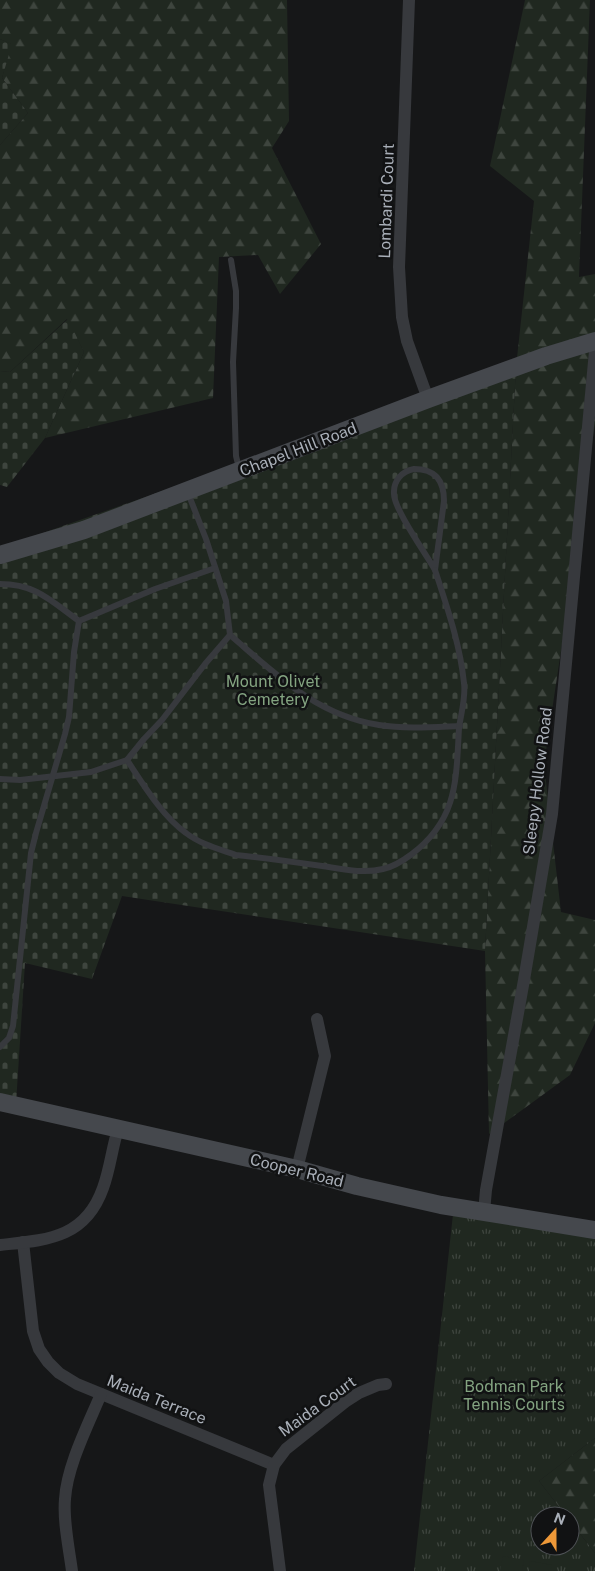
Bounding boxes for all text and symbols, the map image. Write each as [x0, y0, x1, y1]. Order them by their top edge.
street label: Lombardi Court [375, 143, 398, 259]
street label: Chapel Hill Road [237, 418, 359, 481]
park label: Mount Olivet Cemetery [226, 672, 320, 709]
street label: Sleepy Hollow Road [519, 706, 556, 856]
street label: Cooper Road [248, 1150, 346, 1191]
street label: Maida Terrace [104, 1371, 209, 1428]
street label: Maida Court [275, 1372, 360, 1441]
park label: Bodman Park Tennis Courts [463, 1377, 565, 1414]
north arrow [530, 1506, 580, 1556]
text: N [552, 1509, 568, 1528]

